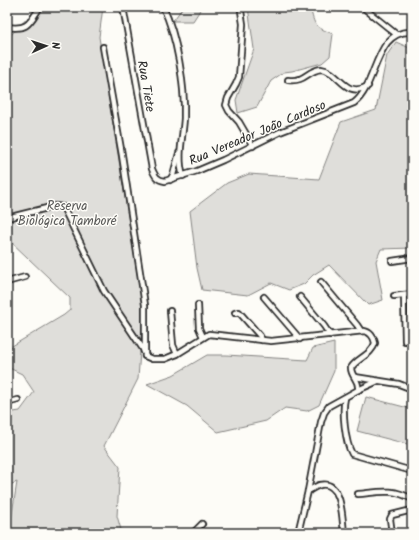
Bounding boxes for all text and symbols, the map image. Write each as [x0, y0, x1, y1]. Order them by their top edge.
north arrow [26, 26, 66, 66]
text: N [46, 42, 64, 50]
street label: Rua Tiete [131, 59, 160, 114]
street label: Rua Vereador João Cardoso [186, 95, 330, 172]
park label: Reserva Biológica Tamboré [18, 196, 118, 232]

